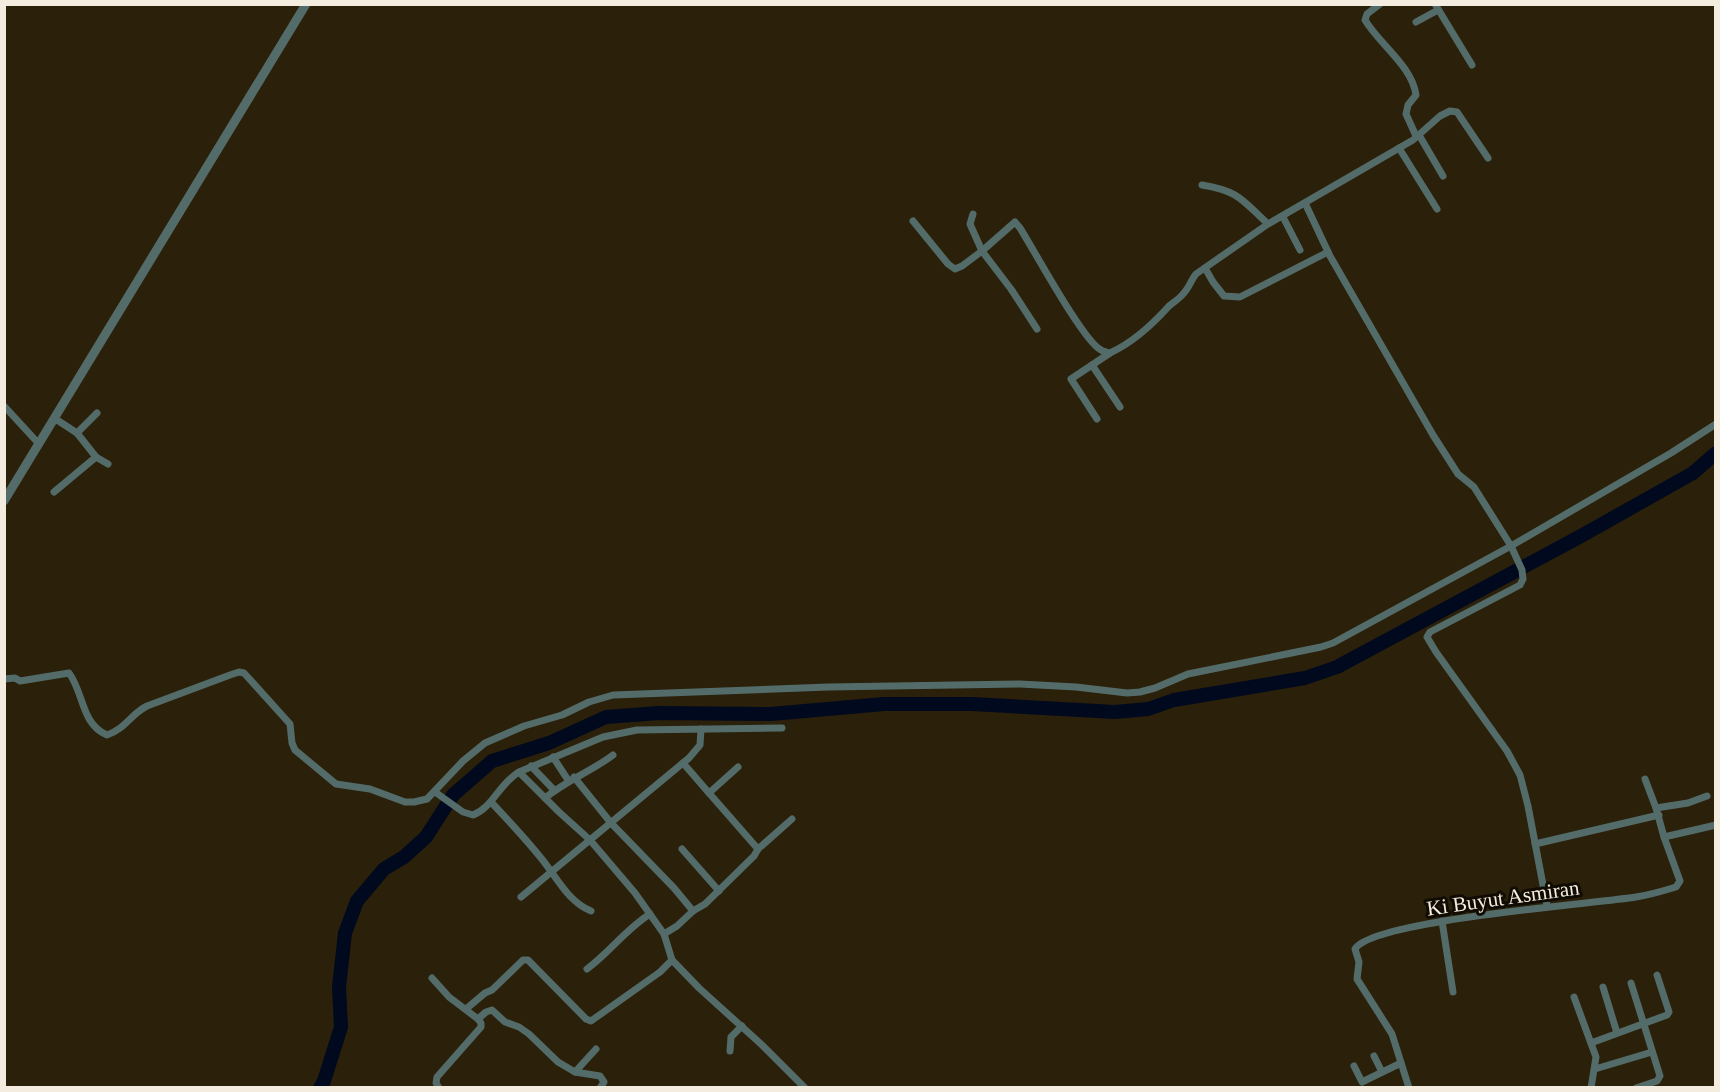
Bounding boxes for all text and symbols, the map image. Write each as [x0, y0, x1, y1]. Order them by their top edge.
street label: Ki Buyut Asmiran [1425, 875, 1581, 921]

